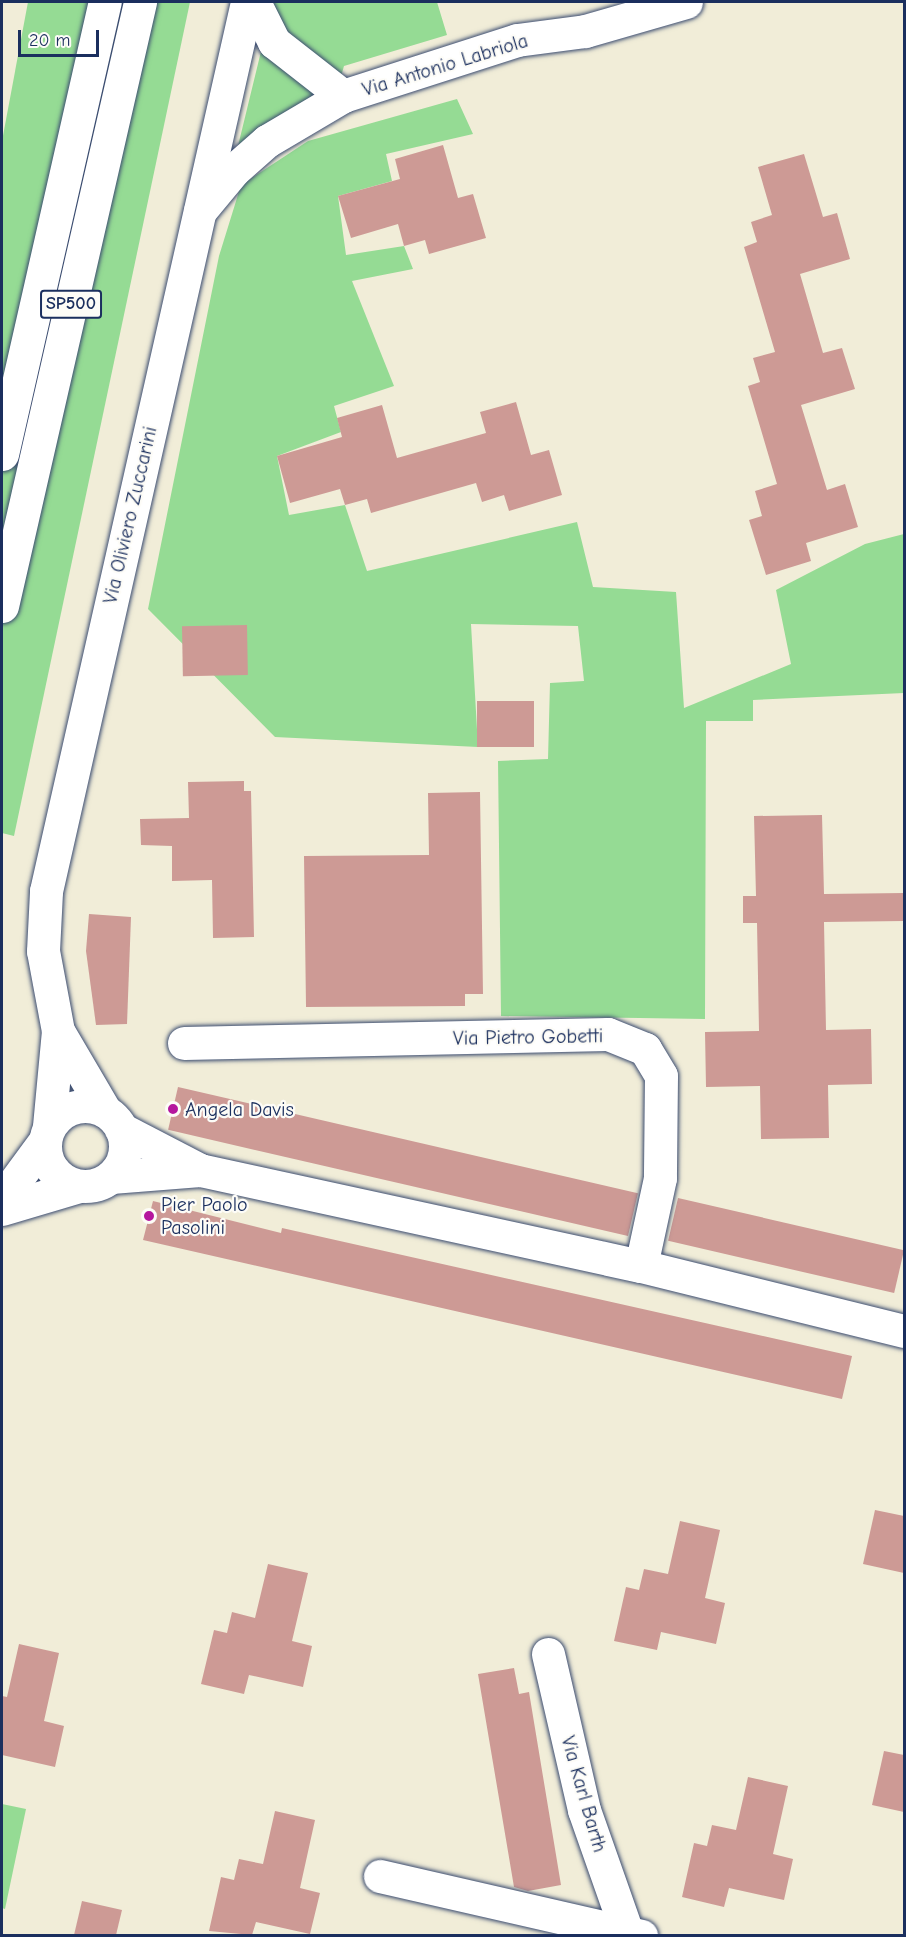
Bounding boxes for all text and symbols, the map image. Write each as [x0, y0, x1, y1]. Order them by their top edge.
scale bar [21, 18, 102, 56]
street label: Via Antonio Labriola [359, 28, 531, 102]
text: 20 m [29, 30, 70, 51]
road number: SP500 [40, 289, 103, 319]
street label: Via Oliviero Zuccarini [98, 424, 162, 606]
street label: Via Pietro Gobetti [453, 1024, 603, 1050]
place label: Angela Davis [185, 1097, 294, 1121]
marker: Angela Davis [166, 1102, 180, 1116]
place label: Pier Paolo Pasolini [161, 1192, 248, 1239]
marker: Pier Paolo Pasolini [142, 1209, 156, 1223]
street label: Via Karl Barth [556, 1733, 612, 1855]

